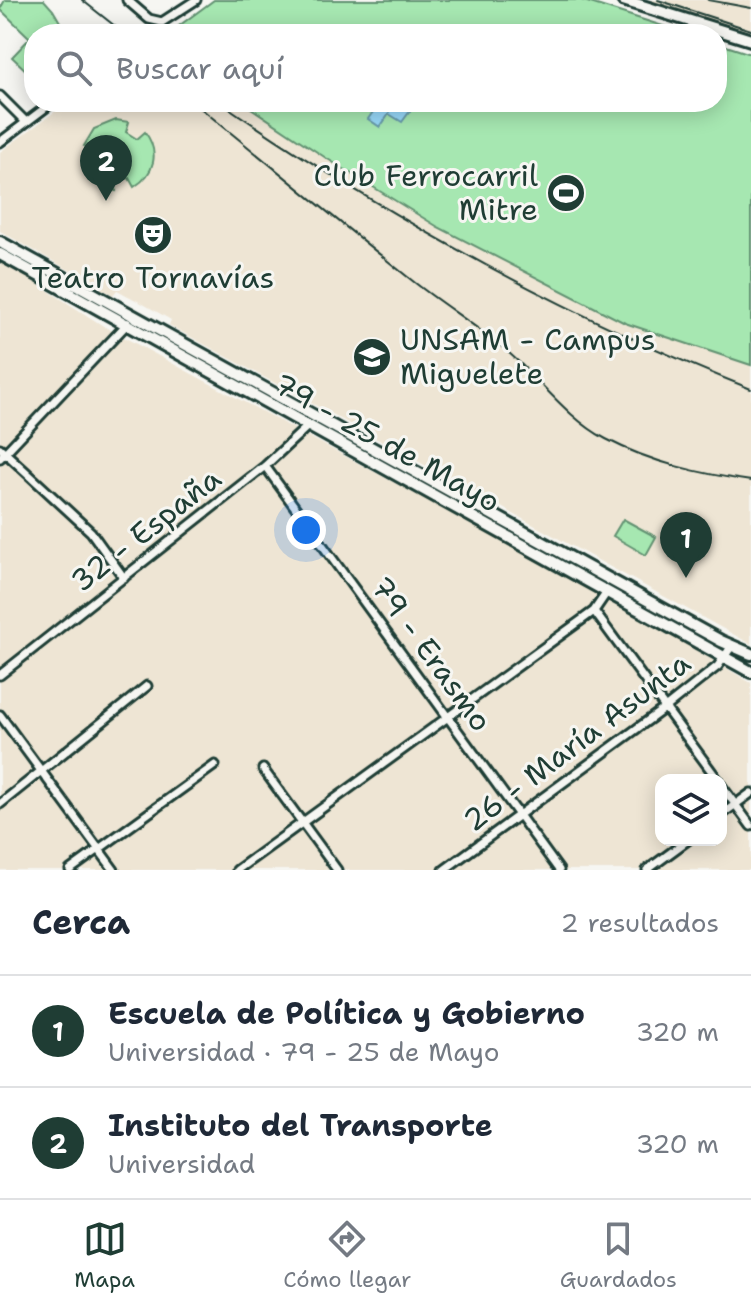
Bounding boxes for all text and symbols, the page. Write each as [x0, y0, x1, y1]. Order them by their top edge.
search box [24, 24, 727, 112]
icon: search [52, 46, 96, 90]
text: Buscar aquí [116, 48, 284, 89]
pin: 2 [80, 135, 132, 201]
place label: Club Ferrocarril Mitre [314, 155, 538, 230]
sports icon: Club Ferrocarril Mitre [545, 172, 587, 214]
theatre icon: Teatro Tornavías [132, 214, 174, 256]
place label: Teatro Tornavías [32, 257, 274, 298]
place label: UNSAM - Campus Miguelete [400, 319, 656, 394]
school or university icon: UNSAM - Campus Miguelete [351, 336, 393, 378]
street label: 79 - 25 de Mayo [267, 363, 508, 522]
street label: 32 - España [62, 458, 230, 601]
your location [286, 510, 326, 550]
pin: 1 [660, 512, 712, 578]
street label: 79 - Erasmo [361, 568, 502, 740]
street label: 26 - María Asunta [455, 642, 699, 841]
map controls [655, 774, 727, 846]
button: layers [655, 774, 727, 846]
text: Cerca [32, 899, 130, 945]
text: 2 resultados [560, 905, 719, 940]
text: Escuela de Política y Gobierno [108, 993, 585, 1034]
text: 1 [52, 1014, 64, 1049]
text: 320 m [636, 1014, 719, 1049]
text: Universidad · 79 - 25 de Mayo [108, 1034, 499, 1069]
text: Instituto del Transporte [108, 1105, 493, 1146]
text: 2 [49, 1126, 67, 1161]
text: 320 m [636, 1126, 719, 1161]
text: Universidad [108, 1146, 255, 1181]
tab: Mapa [74, 1217, 135, 1294]
tab: Cómo llegar [283, 1217, 411, 1294]
tab: Guardados [560, 1217, 677, 1294]

